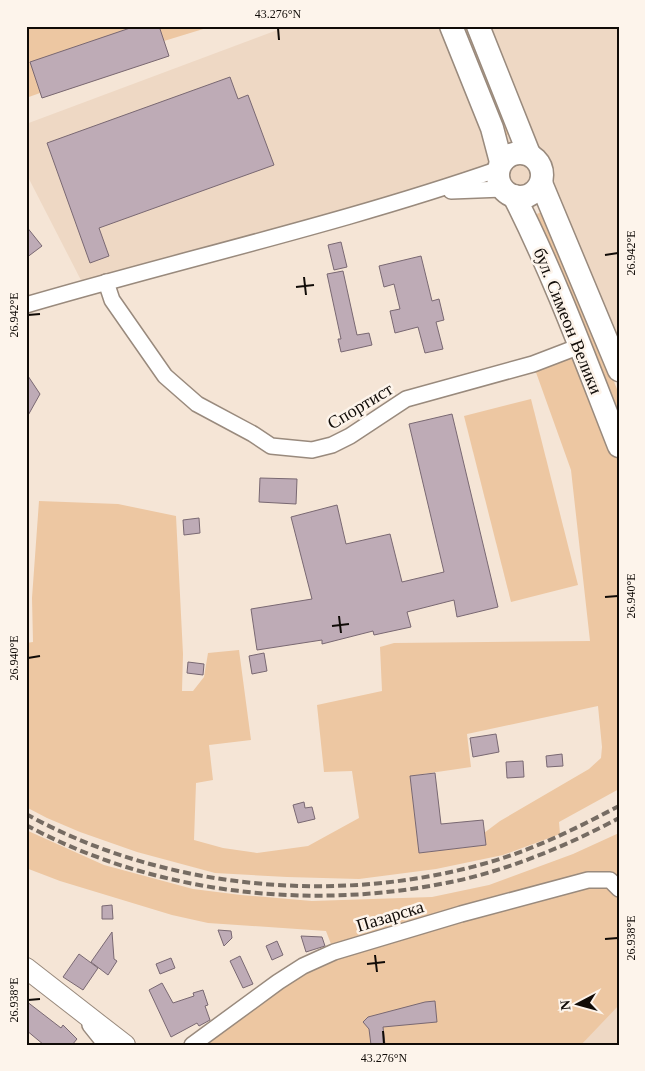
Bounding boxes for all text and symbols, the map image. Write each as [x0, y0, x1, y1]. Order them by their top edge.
text: 43.276°N [255, 7, 302, 21]
text: 26.942°E [624, 230, 638, 276]
street label: бул. Симеон Велики [530, 245, 607, 397]
text: 26.942°E [7, 292, 21, 338]
street label: Спортист [324, 379, 396, 433]
text: 26.940°E [624, 573, 638, 619]
text: 26.940°E [7, 635, 21, 681]
street label: Пазарска [354, 896, 426, 936]
text: 26.938°E [624, 915, 638, 961]
text: 26.938°E [7, 977, 21, 1023]
north arrow [552, 978, 602, 1028]
text: N [558, 999, 574, 1011]
text: 43.276°N [361, 1051, 408, 1065]

